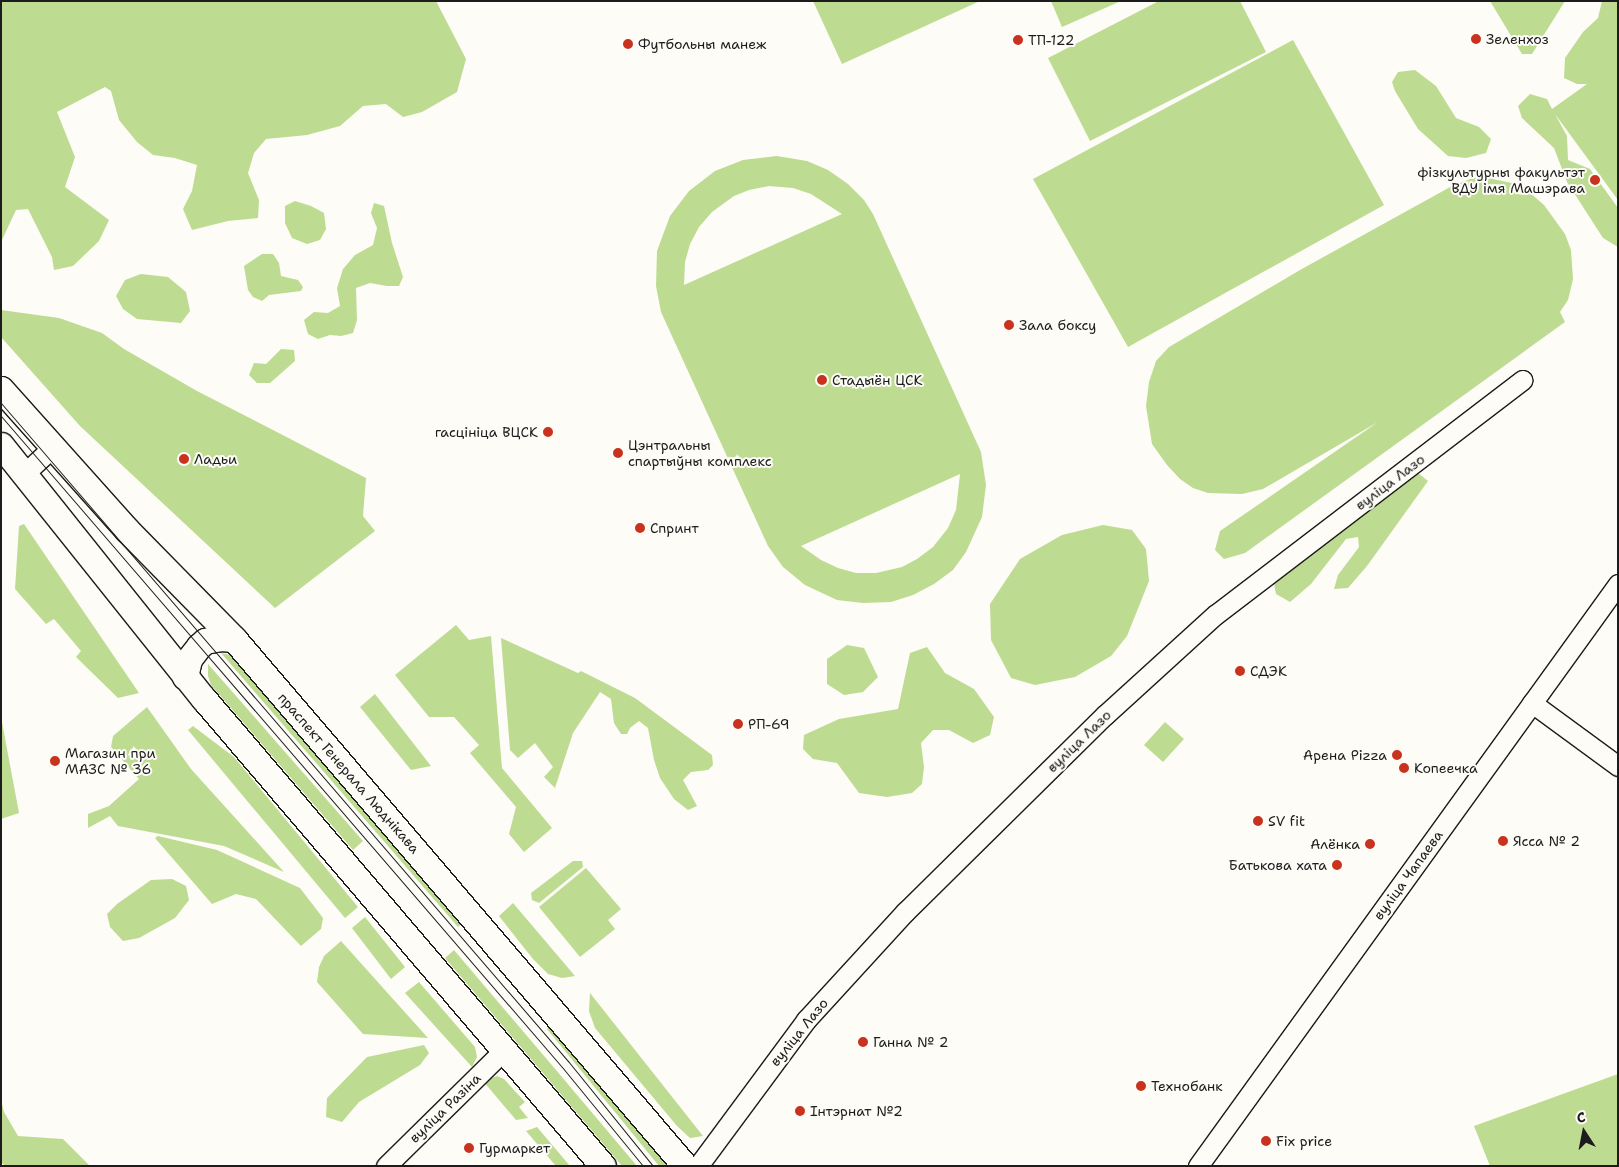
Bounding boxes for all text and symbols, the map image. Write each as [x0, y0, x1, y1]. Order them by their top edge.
place label: Зеленхоз [1486, 31, 1549, 47]
place label: ТП-122 [1028, 32, 1075, 48]
marker: Зеленхоз [1470, 33, 1482, 45]
marker: ТП-122 [1012, 34, 1024, 46]
place label: Футбольны манеж [638, 36, 766, 52]
marker: Футбольны манеж [622, 38, 634, 50]
place label: фізкультурны факультэт ВДУ імя Машэрава [1418, 164, 1585, 196]
marker: фізкультурны факультэт ВДУ імя Машэрава [1589, 174, 1601, 186]
place label: Зала боксу [1019, 317, 1096, 333]
marker: Зала боксу [1003, 319, 1015, 331]
place label: Стадыён ЦСК [832, 372, 923, 388]
marker: Стадыён ЦСК [816, 374, 828, 386]
place label: гасцініца ВЦСК [435, 424, 538, 440]
marker: гасцініца ВЦСК [542, 426, 554, 438]
place label: Цэнтральны спартыўны комплекс [628, 437, 772, 470]
marker: Цэнтральны спартыўны комплекс [612, 447, 624, 459]
street label: вуліца Лазо [1352, 450, 1428, 514]
place label: Ладьи [194, 451, 237, 467]
marker: Ладьи [178, 453, 190, 465]
place label: Спринт [650, 520, 699, 536]
marker: Спринт [634, 522, 646, 534]
place label: СДЭК [1250, 663, 1287, 679]
marker: СДЭК [1234, 665, 1246, 677]
street label: праспект Генерала Люднікава [275, 689, 423, 857]
street label: вуліца Лазо [1043, 706, 1115, 776]
place label: РП-69 [748, 716, 790, 732]
marker: РП-69 [732, 718, 744, 730]
place label: Магазин при МАЗС № 36 [65, 745, 156, 778]
place label: Арена Pizza [1303, 747, 1387, 763]
marker: Арена Pizza [1391, 749, 1403, 761]
marker: Магазин при МАЗС № 36 [49, 755, 61, 767]
place label: Копеечка [1414, 760, 1478, 776]
marker: Копеечка [1398, 762, 1410, 774]
place label: SV fit [1268, 813, 1305, 829]
marker: SV fit [1252, 815, 1264, 827]
street label: вуліца Чапаева [1370, 827, 1446, 923]
place label: Ясса № 2 [1513, 833, 1580, 849]
marker: Ясса № 2 [1497, 835, 1509, 847]
place label: Алёнка [1310, 836, 1360, 852]
marker: Алёнка [1364, 838, 1376, 850]
place label: Батькова хата [1229, 857, 1327, 873]
marker: Батькова хата [1331, 859, 1343, 871]
street label: вуліца Лазо [766, 995, 832, 1069]
place label: Ганна № 2 [873, 1034, 949, 1050]
marker: Ганна № 2 [857, 1036, 869, 1048]
street label: вуліца Разіна [406, 1070, 484, 1146]
place label: Технобанк [1151, 1078, 1223, 1094]
marker: Технобанк [1135, 1080, 1147, 1092]
place label: Інтэрнат №2 [810, 1103, 903, 1119]
marker: Інтэрнат №2 [794, 1105, 806, 1117]
north arrow [1559, 1107, 1609, 1157]
text: С [1575, 1108, 1587, 1127]
place label: Fix price [1276, 1133, 1332, 1149]
marker: Fix price [1260, 1135, 1272, 1147]
place label: Гурмаркет [479, 1140, 550, 1156]
marker: Гурмаркет [463, 1142, 475, 1154]

